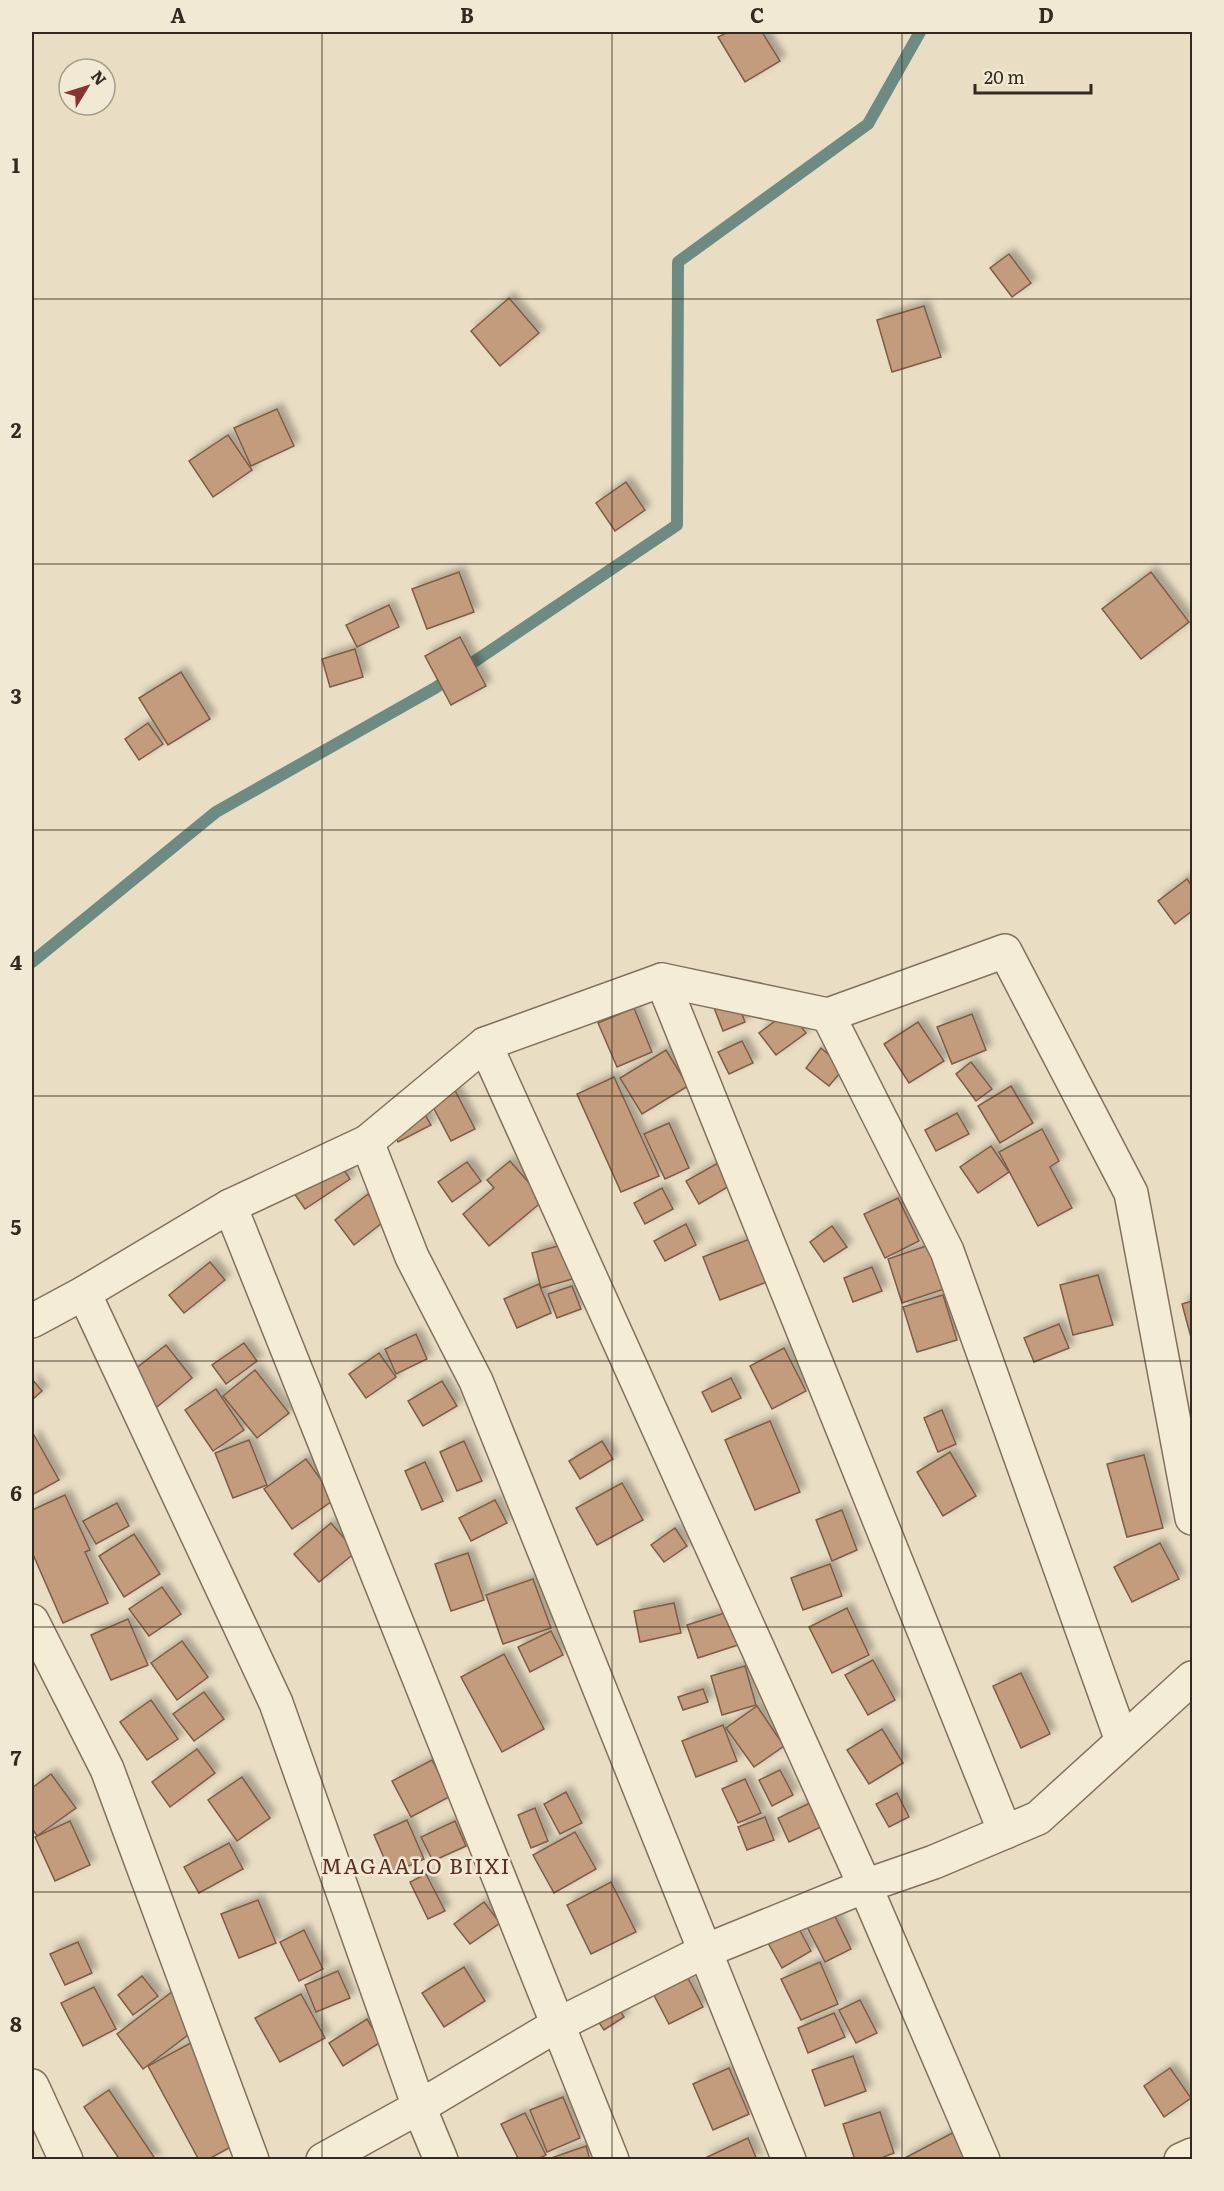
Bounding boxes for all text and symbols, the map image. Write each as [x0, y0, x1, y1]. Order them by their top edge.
text: A [170, 0, 186, 29]
text: B [460, 0, 474, 29]
text: C [750, 0, 764, 29]
text: D [1038, 0, 1054, 29]
north arrow [57, 57, 117, 117]
scale bar [975, 57, 1090, 95]
text: 20 m [984, 63, 1025, 90]
text: N [86, 64, 113, 90]
text: 1 [12, 149, 20, 179]
text: 2 [11, 414, 22, 444]
text: 3 [10, 680, 22, 710]
text: 4 [10, 946, 22, 976]
text: 5 [11, 1211, 22, 1241]
text: 6 [10, 1477, 22, 1507]
text: 7 [11, 1742, 22, 1772]
district label: MAGAALO BIIXI [321, 1849, 511, 1880]
text: 8 [10, 2008, 22, 2038]

